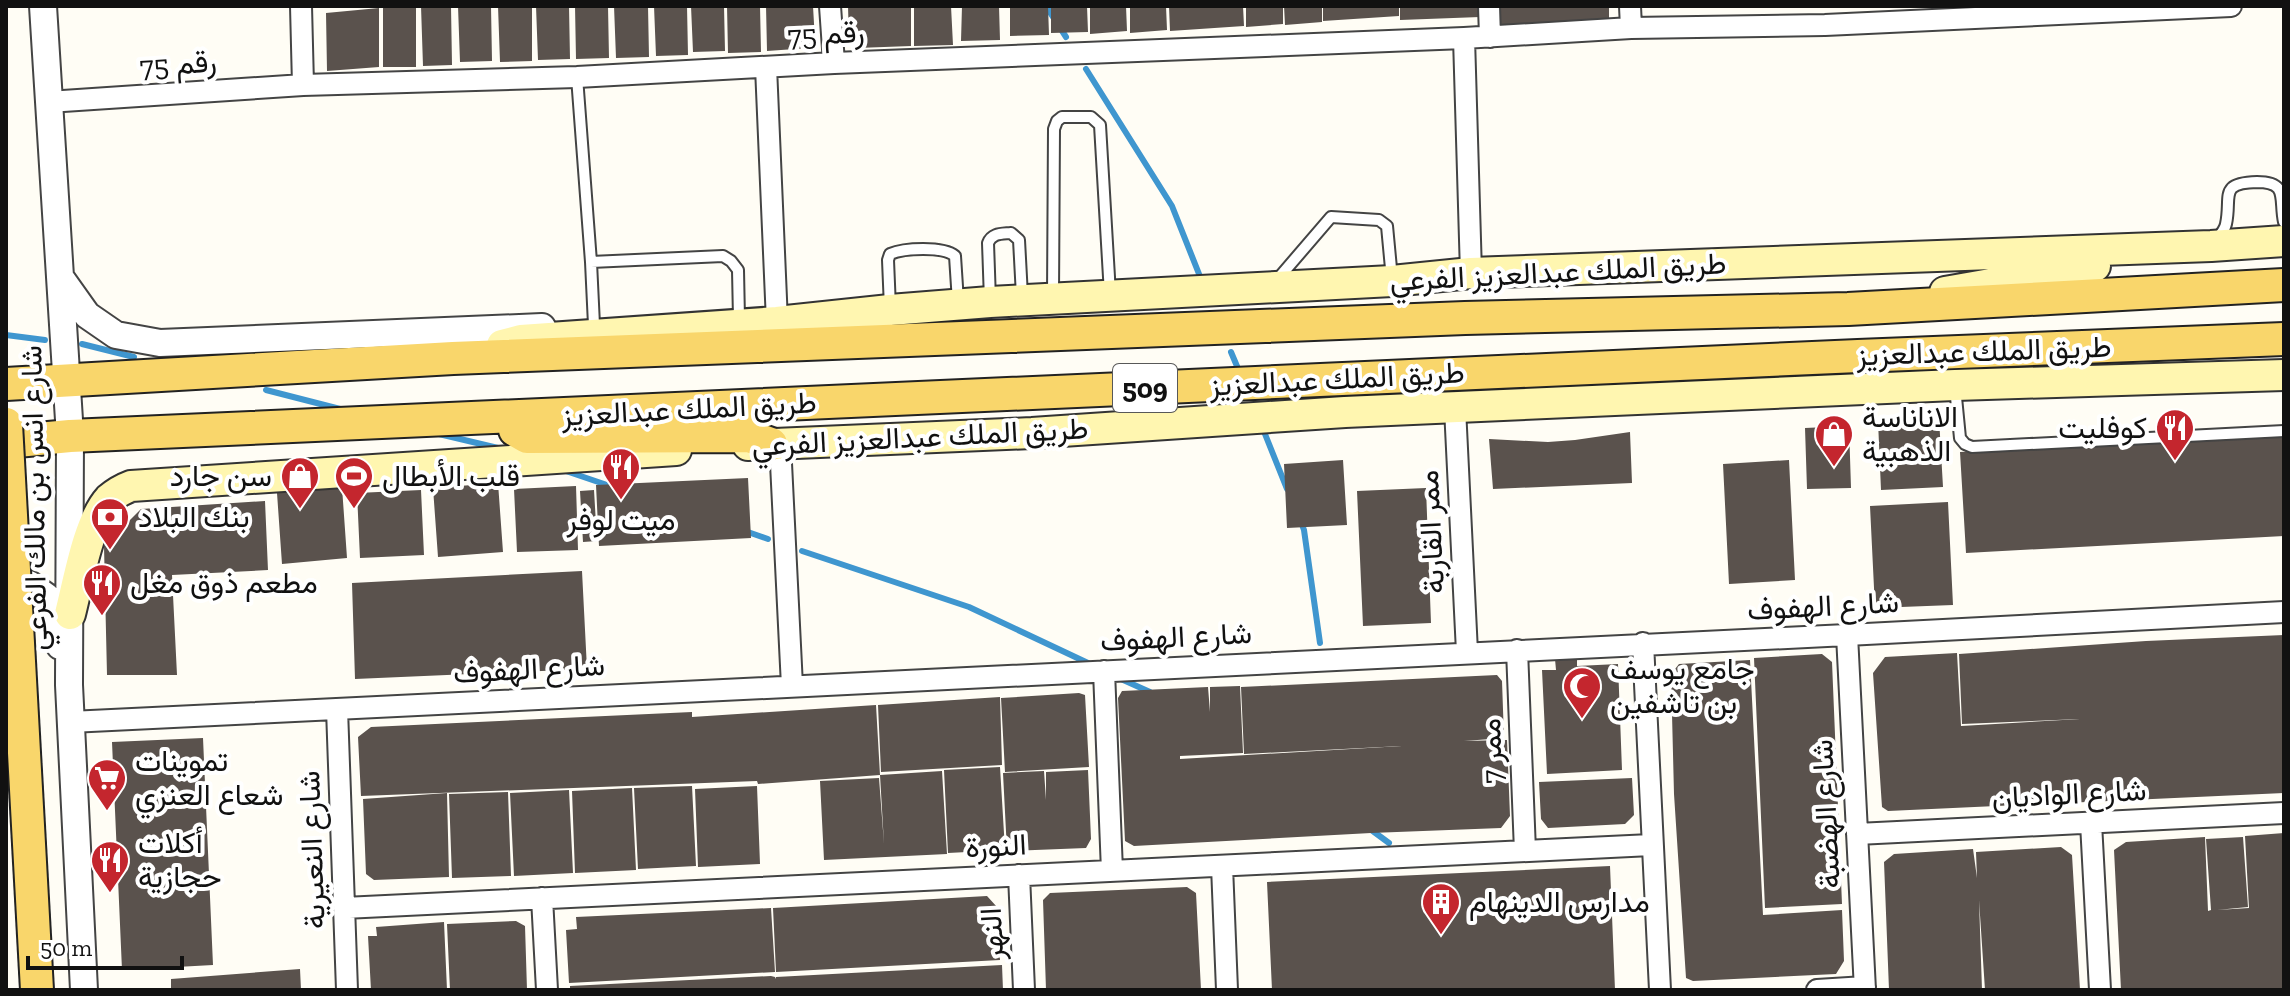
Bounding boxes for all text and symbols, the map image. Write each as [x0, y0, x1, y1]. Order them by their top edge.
street label: رقم 75 [786, 14, 866, 55]
street label: رقم 75 [138, 43, 218, 86]
street label: طريق الملك عبدالعزيز الفرعي [1389, 245, 1727, 305]
street label: طريق الملك عبدالعزيز [1855, 329, 2112, 373]
street label: شارع انس بن مالك الفرعي [13, 345, 61, 651]
street label: طريق الملك عبدالعزيز [1208, 354, 1465, 404]
road number: 509 [1113, 364, 1177, 412]
street label: طريق الملك عبدالعزيز [560, 384, 817, 434]
place label: الاناناسة الذهبية [1862, 399, 1958, 469]
restaurant icon: كوفليت [2154, 407, 2196, 462]
street label: طريق الملك عبدالعزيز الفرعي [751, 410, 1089, 470]
place label: كوفليت [2058, 410, 2147, 446]
shop icon: الاناناسة الذهبية [1813, 413, 1855, 468]
restaurant icon: ميت لوفر [600, 446, 642, 501]
shop icon: سن جارد [279, 455, 321, 510]
sports icon: قلب الأبطال [333, 455, 375, 510]
place label: سن جارد [170, 458, 272, 494]
place label: قلب الأبطال [382, 458, 520, 494]
street label: ممر القاربة [1410, 469, 1452, 595]
bank icon: بنك البلاد [89, 496, 131, 551]
place label: بنك البلاد [138, 499, 250, 535]
place label: ميت لوفر [566, 502, 675, 538]
restaurant icon: مطعم ذوق مغل [81, 562, 123, 617]
place label: مطعم ذوق مغل [130, 565, 318, 602]
street label: شارع الهفوف [1746, 584, 1900, 630]
street label: شارع الهفوف [1099, 615, 1253, 661]
street label: شارع الهفوف [452, 647, 606, 693]
place label: جامع يوسف بن تاشفين [1610, 651, 1755, 721]
mosque icon: جامع يوسف بن تاشفين [1561, 665, 1603, 720]
street label: ممر 7 [1472, 718, 1510, 784]
street label: شارع الهضبة [1804, 738, 1850, 890]
place label: تموينات شعاع العنزي [135, 743, 283, 819]
supermarket icon: تموينات شعاع العنزي [86, 757, 128, 812]
street label: شارع النعيرية [291, 770, 335, 930]
street label: شارع الواديان [1991, 772, 2147, 818]
place label: أكلات حجازية [138, 825, 222, 895]
street label: النورة [965, 826, 1027, 866]
restaurant icon: أكلات حجازية [89, 839, 131, 894]
building icon: مدارس الدينهام [1420, 881, 1462, 936]
place label: مدارس الدينهام [1469, 884, 1650, 921]
street label: النهر [973, 907, 1011, 962]
scale bar [28, 920, 182, 970]
text: 50 m [40, 933, 93, 962]

